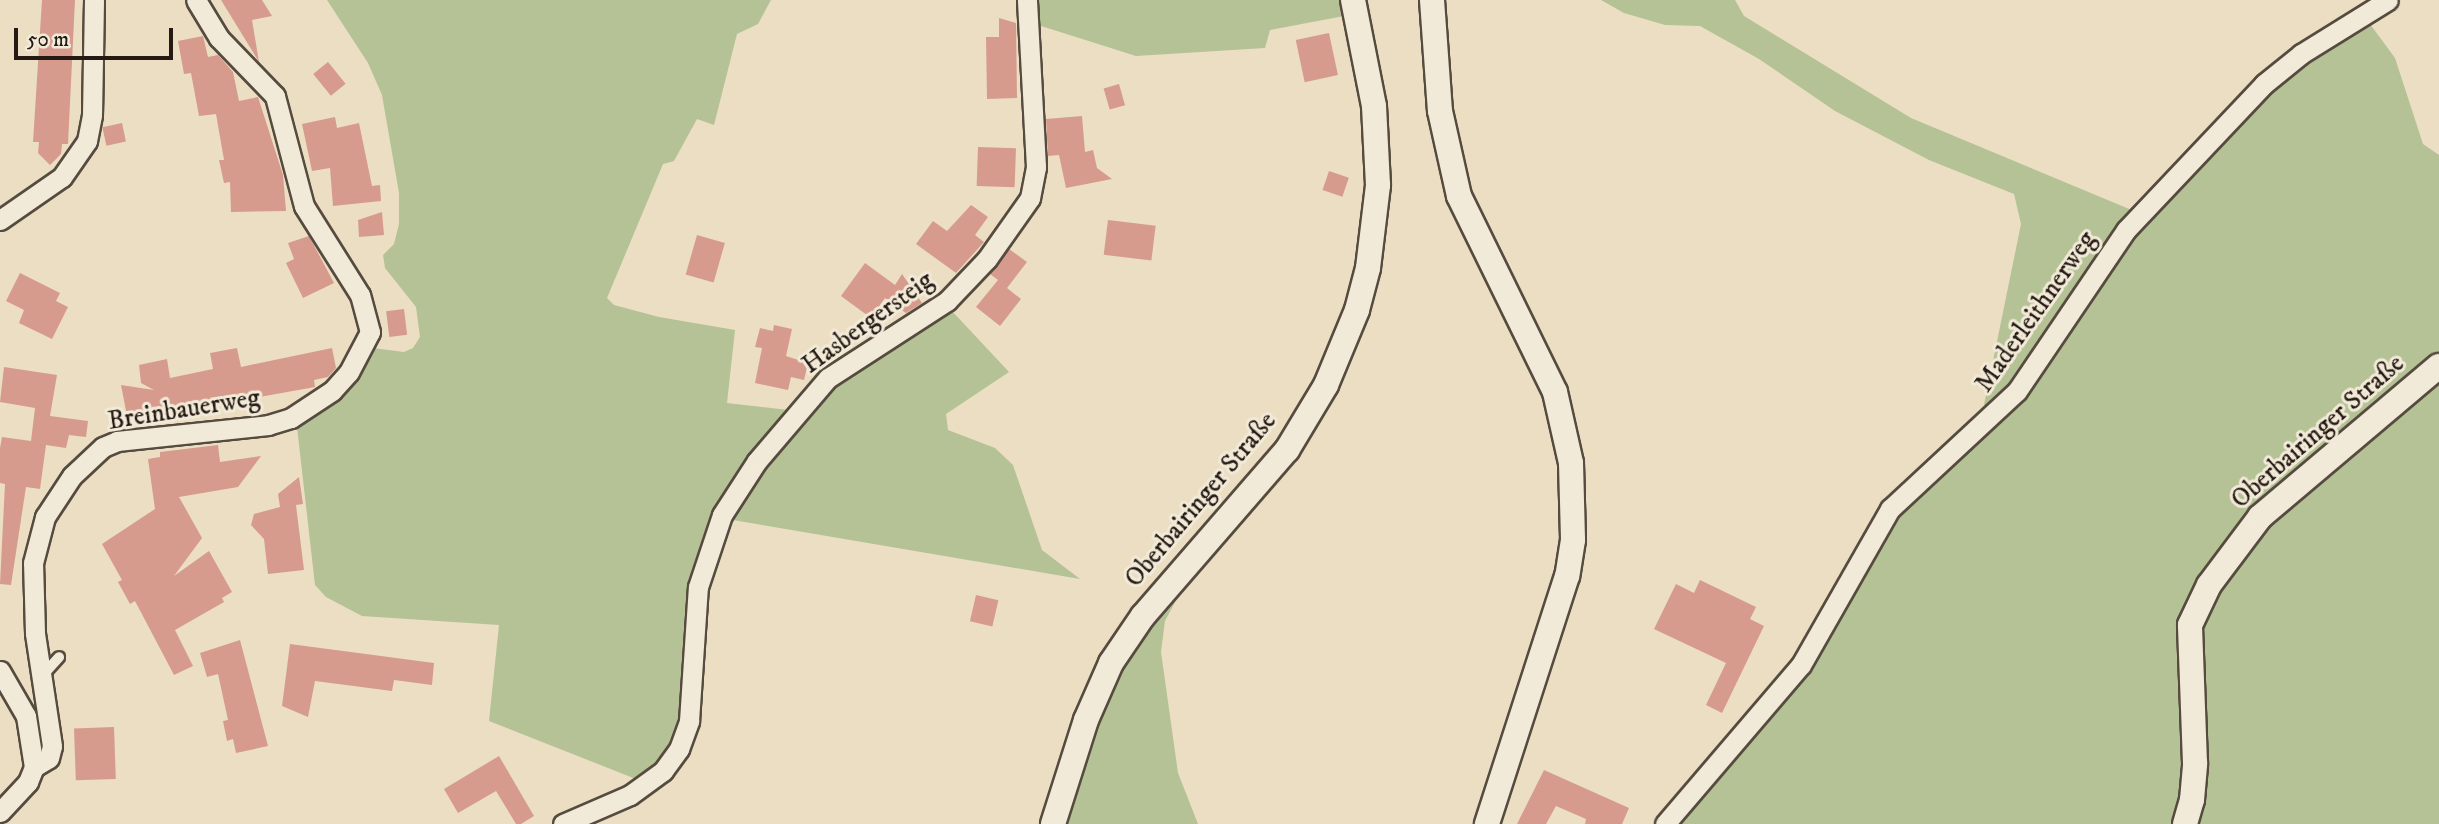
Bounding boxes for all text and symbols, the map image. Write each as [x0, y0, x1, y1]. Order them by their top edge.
scale bar [18, 14, 177, 58]
text: 50 m [27, 27, 69, 53]
street label: Maderleithnerweg [1969, 226, 2103, 398]
street label: Hasbergersteig [796, 265, 940, 381]
street label: Oberbairinger Straße [2225, 348, 2411, 516]
street label: Breinbauerweg [106, 383, 262, 437]
street label: Oberbairinger Straße [1119, 406, 1283, 594]

